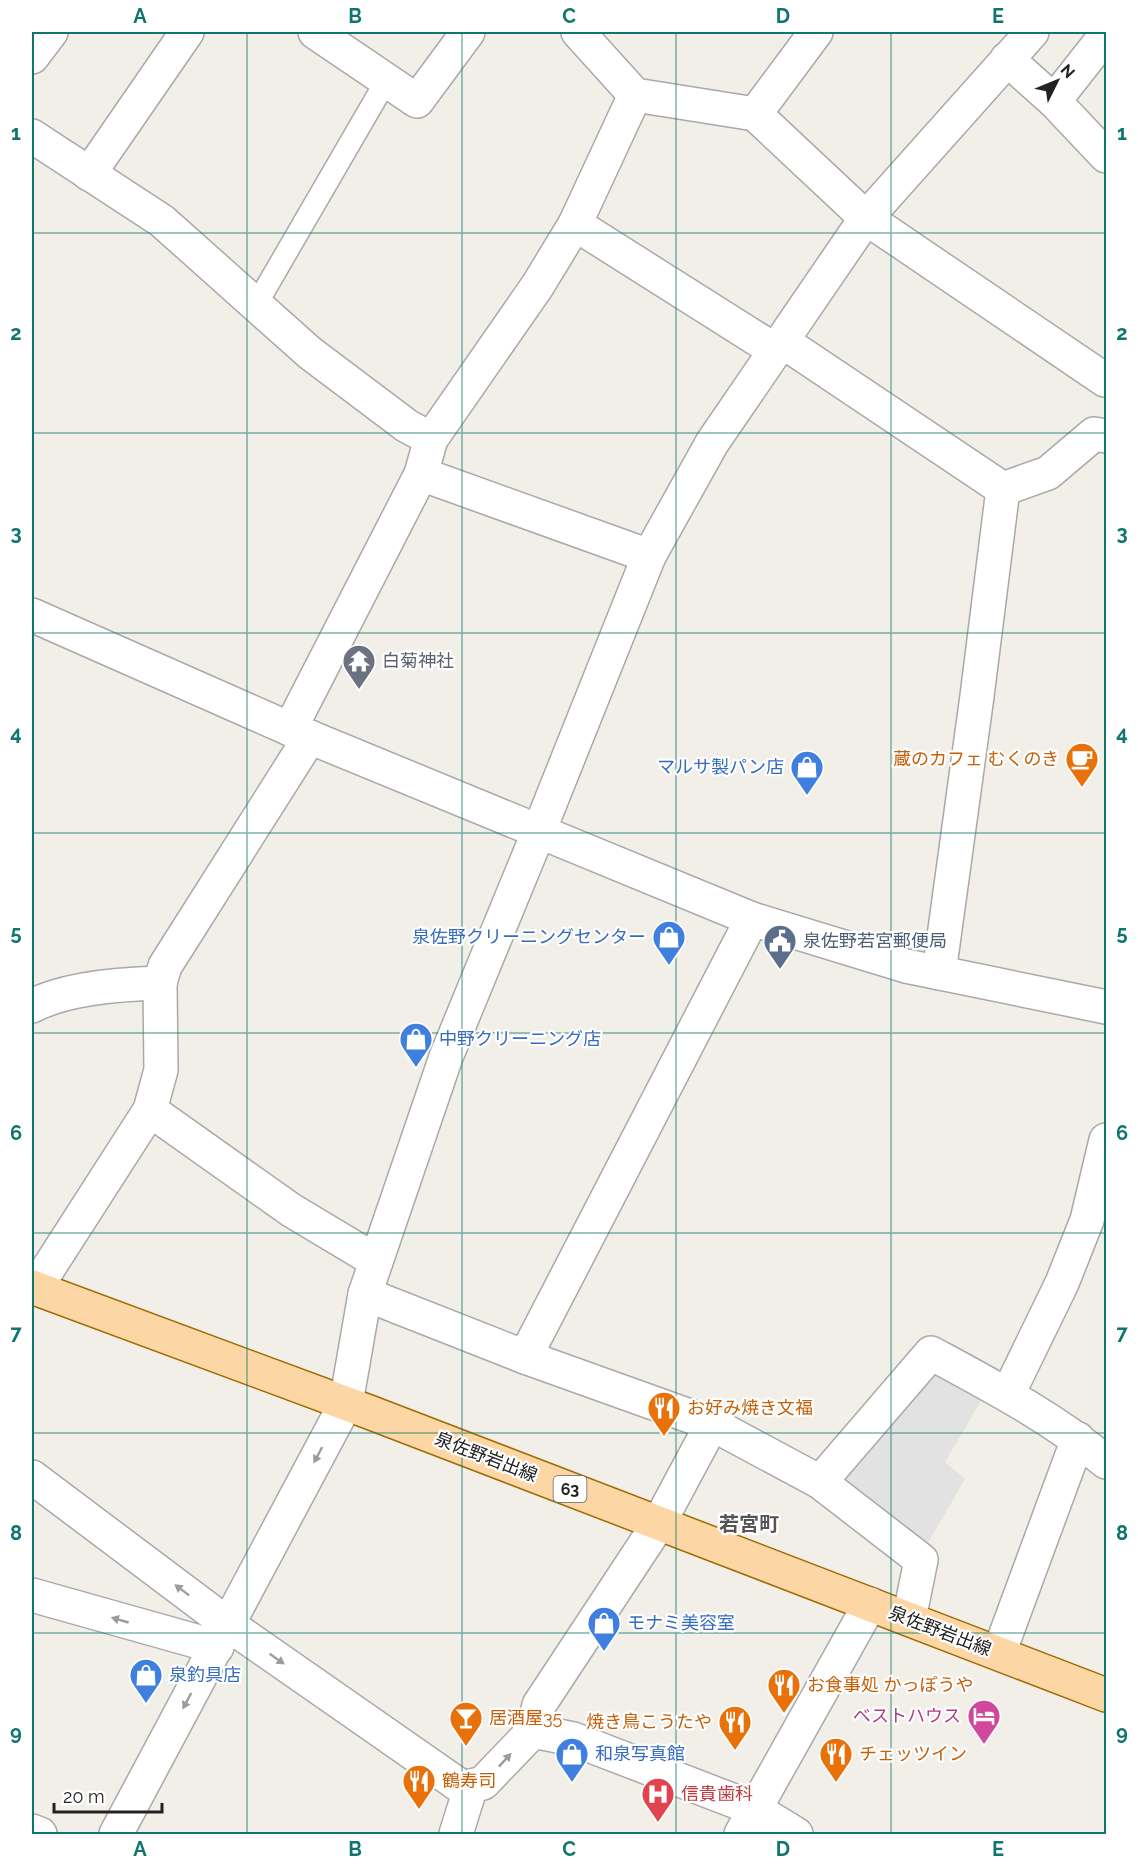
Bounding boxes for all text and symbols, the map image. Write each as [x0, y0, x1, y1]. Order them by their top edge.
text: A [133, 4, 147, 28]
text: B [348, 4, 362, 28]
text: C [562, 4, 576, 28]
text: D [776, 4, 790, 28]
text: E [992, 4, 1004, 28]
north arrow [1027, 51, 1087, 111]
text: N [1056, 60, 1079, 82]
text: 1 [11, 121, 21, 145]
text: 1 [1117, 121, 1127, 145]
text: 2 [10, 321, 22, 345]
text: 2 [1116, 321, 1128, 345]
text: 3 [10, 521, 22, 545]
text: 3 [1116, 521, 1128, 545]
temple icon: 白菊神社 [341, 643, 377, 690]
place label: 白菊神社 [382, 650, 454, 671]
text: 4 [10, 721, 22, 745]
text: 4 [1116, 721, 1128, 745]
cafe icon: 蔵のカフェ むくのき [1064, 741, 1100, 788]
place label: 蔵のカフェ むくのき [893, 748, 1059, 769]
shop icon: マルサ製パン店 [789, 749, 825, 796]
place label: マルサ製パン店 [657, 756, 784, 777]
shop icon: 泉佐野クリーニングセンター [651, 919, 687, 966]
text: 5 [10, 921, 22, 945]
text: 5 [1116, 921, 1128, 945]
public building icon: 泉佐野若宮郵便局 [762, 923, 798, 970]
place label: 泉佐野クリーニングセンター [412, 926, 646, 947]
place label: 泉佐野若宮郵便局 [803, 930, 947, 951]
shop icon: 中野クリーニング店 [398, 1021, 434, 1068]
place label: 中野クリーニング店 [439, 1028, 601, 1049]
text: 6 [10, 1121, 22, 1145]
text: 6 [1116, 1121, 1128, 1145]
text: 7 [10, 1321, 22, 1345]
text: 7 [1116, 1321, 1128, 1345]
restaurant icon: お好み焼き文福 [646, 1390, 682, 1437]
place label: お好み焼き文福 [687, 1397, 813, 1418]
street label: 泉佐野岩出線 [432, 1427, 540, 1486]
one-way arrow [313, 1446, 323, 1463]
road number: 63 [554, 1476, 586, 1502]
district label: 若宮町 [719, 1512, 779, 1536]
text: 8 [10, 1521, 22, 1545]
text: 8 [1116, 1521, 1128, 1545]
one-way arrow [174, 1584, 190, 1597]
street label: 泉佐野岩出線 [886, 1601, 994, 1660]
shop icon: モナミ美容室 [586, 1605, 622, 1652]
place label: モナミ美容室 [627, 1612, 735, 1633]
one-way arrow [111, 1614, 129, 1624]
one-way arrow [268, 1653, 284, 1665]
shop icon: 泉釣具店 [128, 1657, 164, 1704]
place label: 泉釣具店 [169, 1664, 241, 1685]
restaurant icon: お食事処 かっぽうや [766, 1667, 802, 1714]
place label: お食事処 かっぽうや [807, 1674, 974, 1695]
one-way arrow [182, 1693, 192, 1710]
hotel icon: ベストハウス [966, 1698, 1002, 1745]
bar icon: 居酒屋35 [448, 1700, 484, 1747]
restaurant icon: 焼き鳥こうたや [717, 1704, 753, 1751]
place label: ベストハウス [853, 1705, 961, 1726]
place label: 居酒屋35 [489, 1707, 563, 1728]
place label: 焼き鳥こうたや [586, 1711, 712, 1732]
text: 9 [10, 1721, 22, 1745]
text: 9 [1116, 1721, 1128, 1745]
shop icon: 和泉写真館 [554, 1736, 590, 1783]
restaurant icon: チェッツイン [818, 1736, 854, 1783]
place label: 和泉写真館 [595, 1743, 685, 1764]
place label: チェッツイン [859, 1743, 967, 1764]
one-way arrow [497, 1754, 511, 1768]
restaurant icon: 鶴寿司 [401, 1763, 437, 1810]
place label: 鶴寿司 [442, 1770, 496, 1791]
scale bar [54, 1776, 162, 1814]
hospital icon: 信貴歯科 [640, 1776, 676, 1823]
place label: 信貴歯科 [681, 1783, 753, 1804]
text: 20 m [63, 1786, 105, 1807]
text: A [133, 1837, 147, 1861]
text: B [348, 1837, 362, 1861]
text: C [562, 1837, 576, 1861]
text: D [776, 1837, 790, 1861]
text: E [992, 1837, 1004, 1861]

